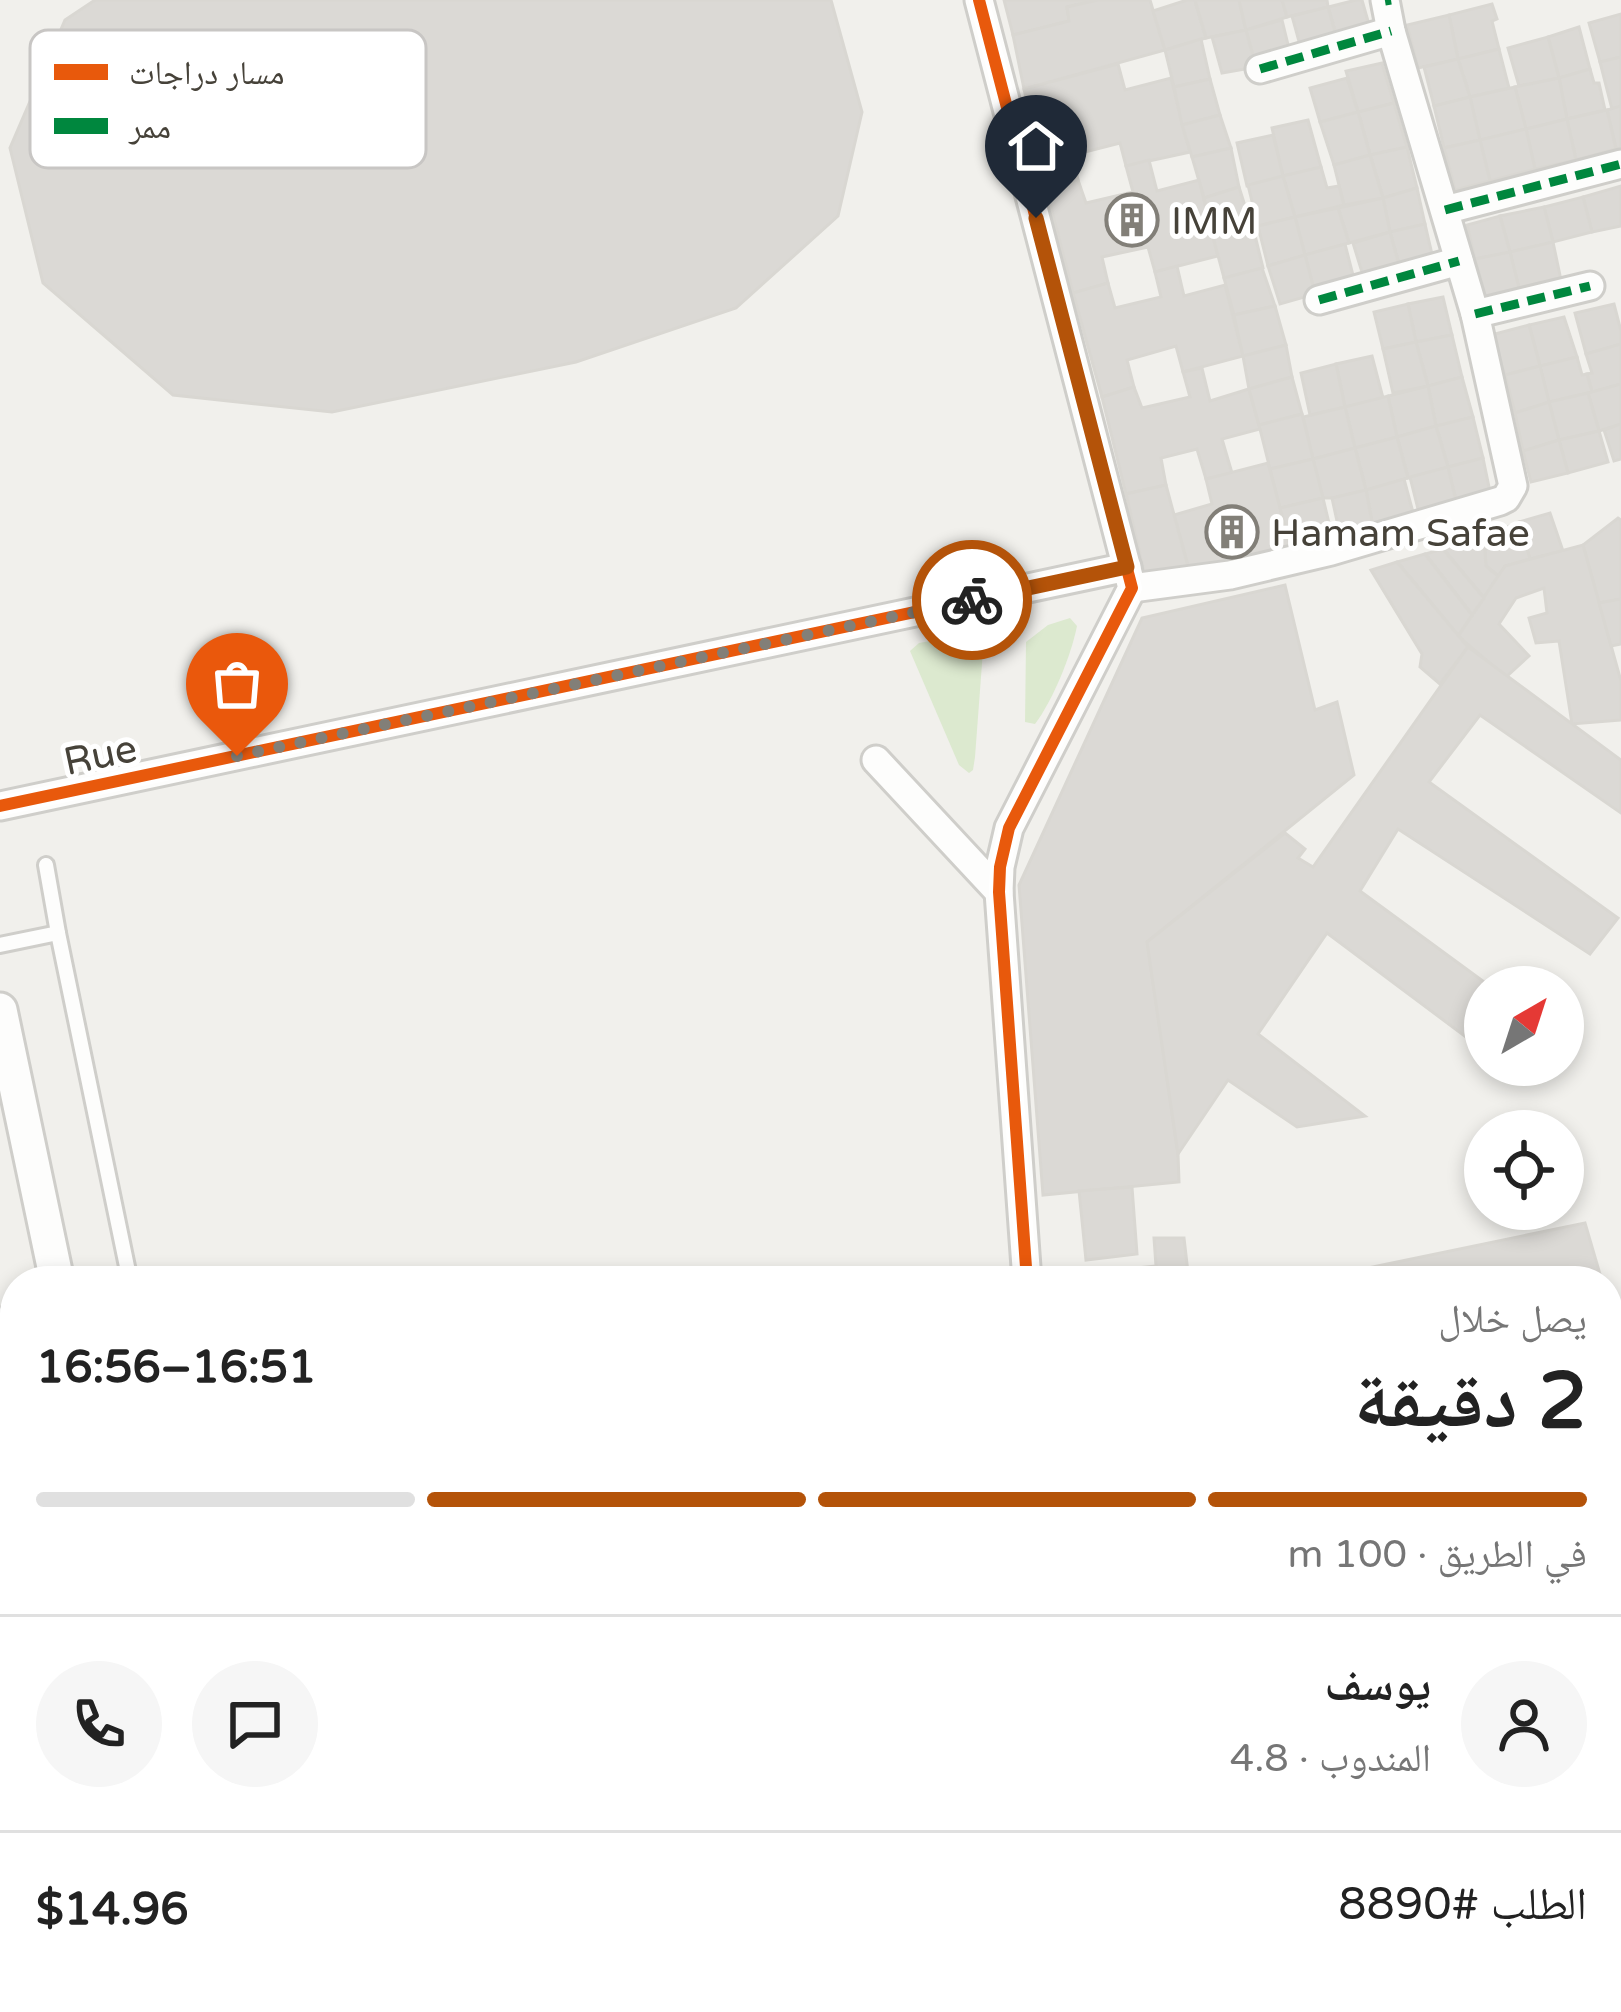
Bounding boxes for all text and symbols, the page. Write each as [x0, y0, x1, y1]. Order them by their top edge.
legend [30, 30, 426, 168]
text: مسار دراجات [129, 54, 285, 93]
pin [985, 95, 1087, 218]
text: ممر [128, 108, 171, 147]
icon: home [1003, 113, 1069, 179]
building icon: IMM [1104, 192, 1160, 248]
place label: IMM [1171, 198, 1257, 245]
building icon: Hamam Safae [1204, 504, 1260, 560]
place label: Hamam Safae [1271, 510, 1530, 557]
courier [912, 540, 1032, 660]
icon: bike [939, 567, 1005, 633]
pin [186, 633, 288, 756]
icon: bag [204, 651, 270, 717]
street label: Rue [59, 725, 141, 786]
north arrow [1464, 966, 1584, 1086]
map controls [1464, 966, 1584, 1230]
button: locate [1464, 1110, 1584, 1230]
text: يصل خلال [1438, 1296, 1587, 1343]
text: 16:51–16:56 [36, 1341, 316, 1395]
text: 2 دقيقة [1354, 1355, 1587, 1449]
text: في الطريق · 100 m [1288, 1531, 1587, 1578]
text: يوسف [1325, 1659, 1431, 1713]
button: phone [36, 1661, 162, 1787]
button: chat [192, 1661, 318, 1787]
button: person [1461, 1661, 1587, 1787]
text: المندوب · 4.8 [1230, 1735, 1431, 1782]
text: الطلب #8890 [1338, 1878, 1587, 1932]
text: $14.96 [36, 1883, 188, 1937]

